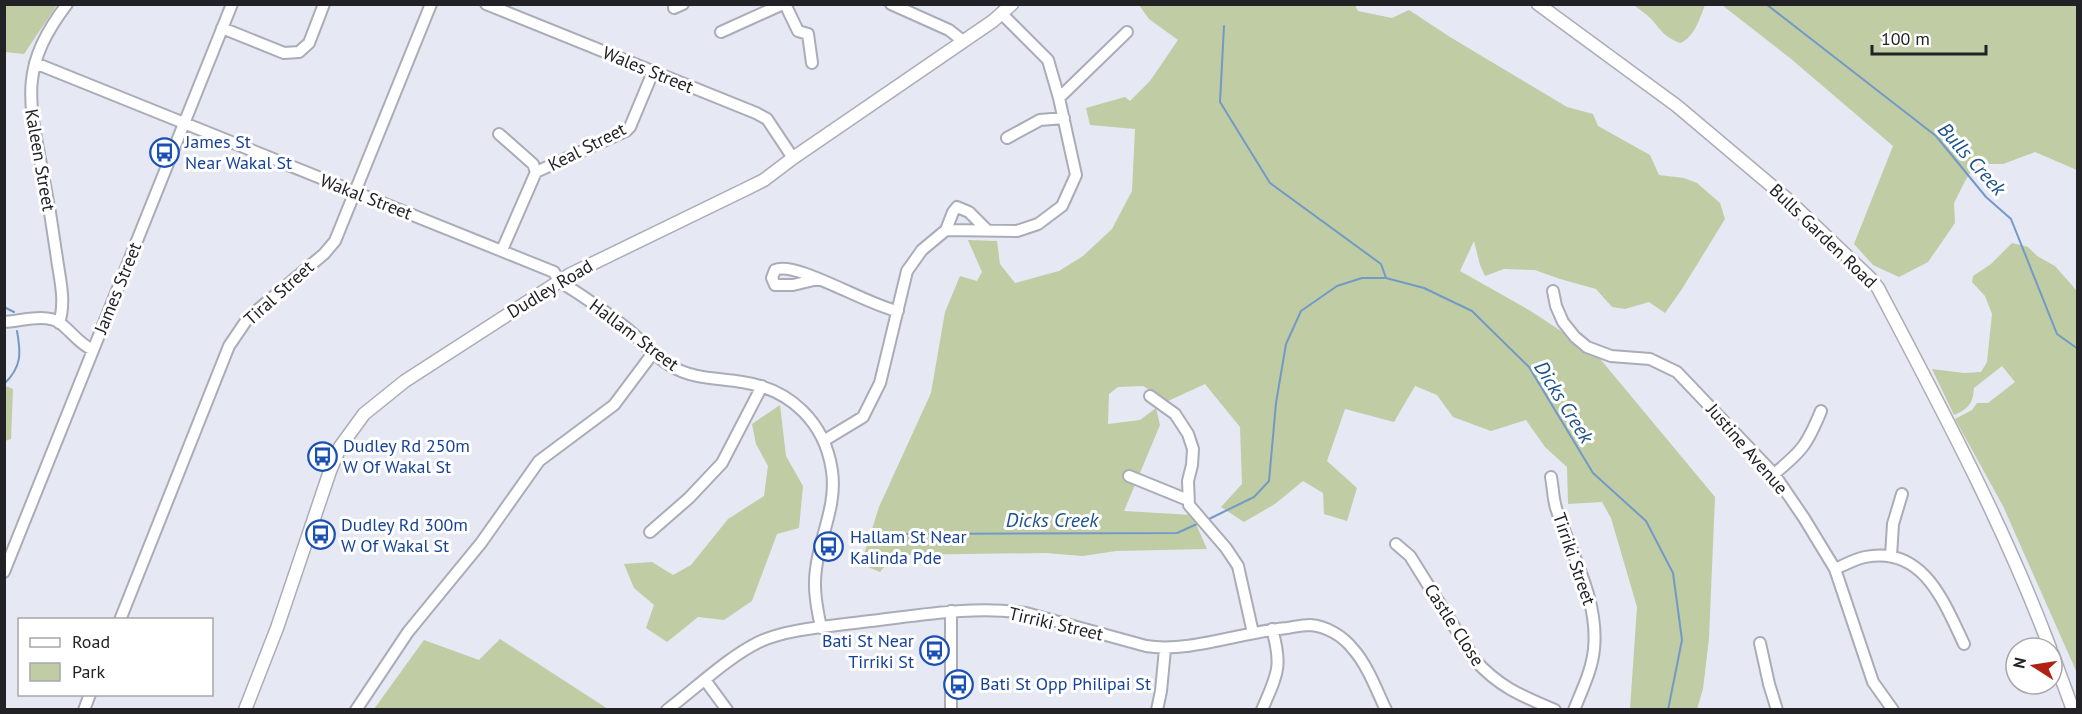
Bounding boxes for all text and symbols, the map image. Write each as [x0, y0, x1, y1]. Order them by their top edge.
scale bar [1872, 18, 1986, 56]
text: 100 m [1881, 27, 1930, 50]
street label: Wales Street [599, 41, 697, 98]
street label: Kaleen Street [20, 107, 61, 213]
street label: Keal Street [544, 117, 630, 176]
water label: Bulls Creek [1932, 117, 2012, 202]
place label: James St Near Wakal St [184, 130, 292, 174]
bus stop icon: James St Near Wakal St [148, 136, 180, 168]
street label: Wakal Street [317, 168, 415, 225]
street label: Bulls Garden Road [1765, 178, 1882, 293]
street label: James Street [88, 239, 146, 338]
street label: Dudley Road [503, 254, 597, 323]
street label: Tiral Street [239, 255, 318, 330]
street label: Hallam Street [585, 294, 683, 376]
water label: Dicks Creek [1528, 356, 1600, 449]
street label: Justine Avenue [1701, 398, 1793, 499]
place label: Dudley Rd 250m W Of Wakal St [343, 434, 470, 478]
bus stop icon: Dudley Rd 250m W Of Wakal St [306, 440, 338, 472]
water label: Dicks Creek [1006, 507, 1099, 533]
street label: Tirriki Street [1548, 510, 1601, 608]
place label: Dudley Rd 300m W Of Wakal St [341, 513, 468, 557]
bus stop icon: Dudley Rd 300m W Of Wakal St [304, 519, 336, 551]
place label: Hallam St Near Kalinda Pde [850, 525, 967, 569]
bus stop icon: Hallam St Near Kalinda Pde [813, 531, 845, 563]
street label: Castle Close [1419, 579, 1490, 670]
street label: Tirriki Street [1007, 601, 1106, 646]
legend [18, 618, 213, 696]
place label: Bati St Near Tirriki St [822, 629, 914, 673]
text: Road [72, 630, 110, 653]
bus stop icon: Bati St Near Tirriki St [919, 635, 951, 667]
north arrow [2004, 636, 2064, 696]
text: N [2008, 656, 2030, 670]
text: Park [72, 660, 105, 683]
bus stop icon: Bati St Opp Philipai St [943, 668, 975, 700]
place label: Bati St Opp Philipai St [980, 672, 1151, 695]

